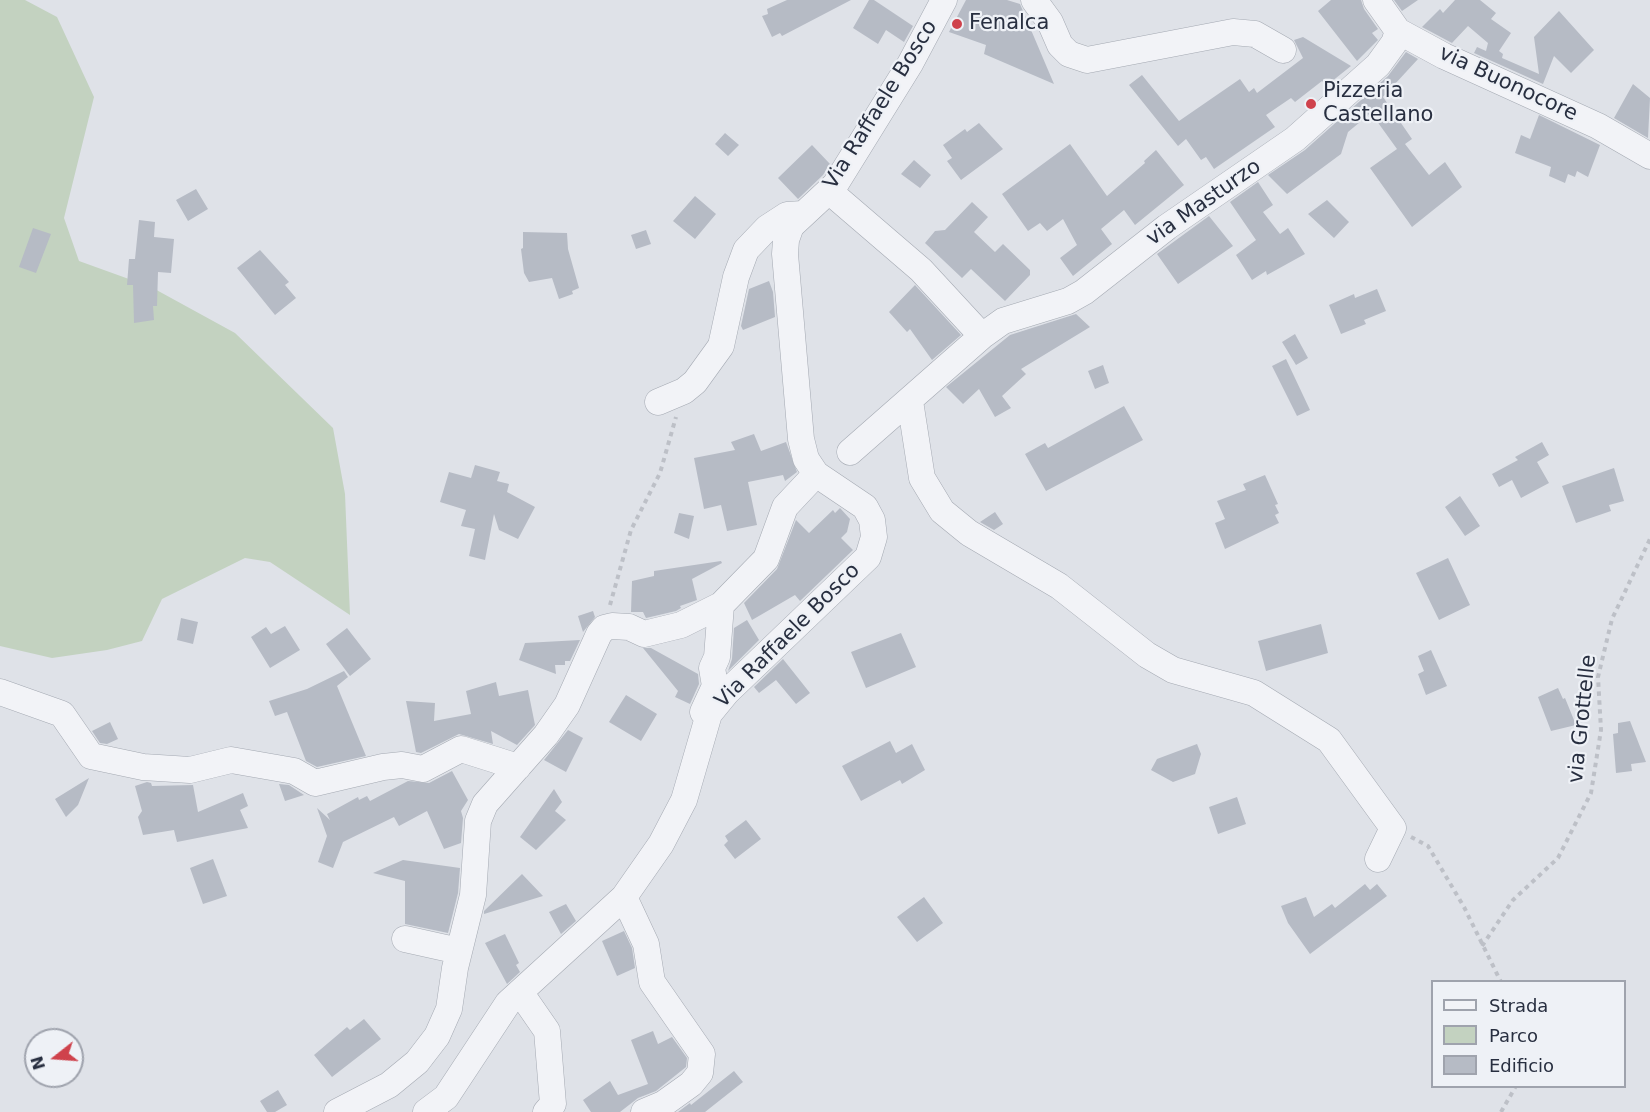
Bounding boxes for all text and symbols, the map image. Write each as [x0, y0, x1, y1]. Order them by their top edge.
place label: Fenalca [969, 11, 1049, 37]
street label: Via Raffaele Bosco [819, 16, 943, 194]
marker: Fenalca [950, 17, 964, 31]
street label: via Buonocore [1435, 41, 1581, 127]
place label: Pizzeria Castellano [1323, 79, 1433, 129]
marker: Pizzeria Castellano [1304, 97, 1318, 111]
street label: via Masturzo [1142, 154, 1266, 252]
street label: Via Raffaele Bosco [710, 558, 866, 714]
street label: via Grottelle [1564, 653, 1602, 785]
legend [1431, 980, 1626, 1088]
text: Strada [1489, 995, 1548, 1016]
text: Parco [1489, 1025, 1538, 1046]
north arrow [24, 1028, 84, 1088]
text: N [27, 1054, 49, 1072]
text: Edificio [1489, 1055, 1554, 1076]

